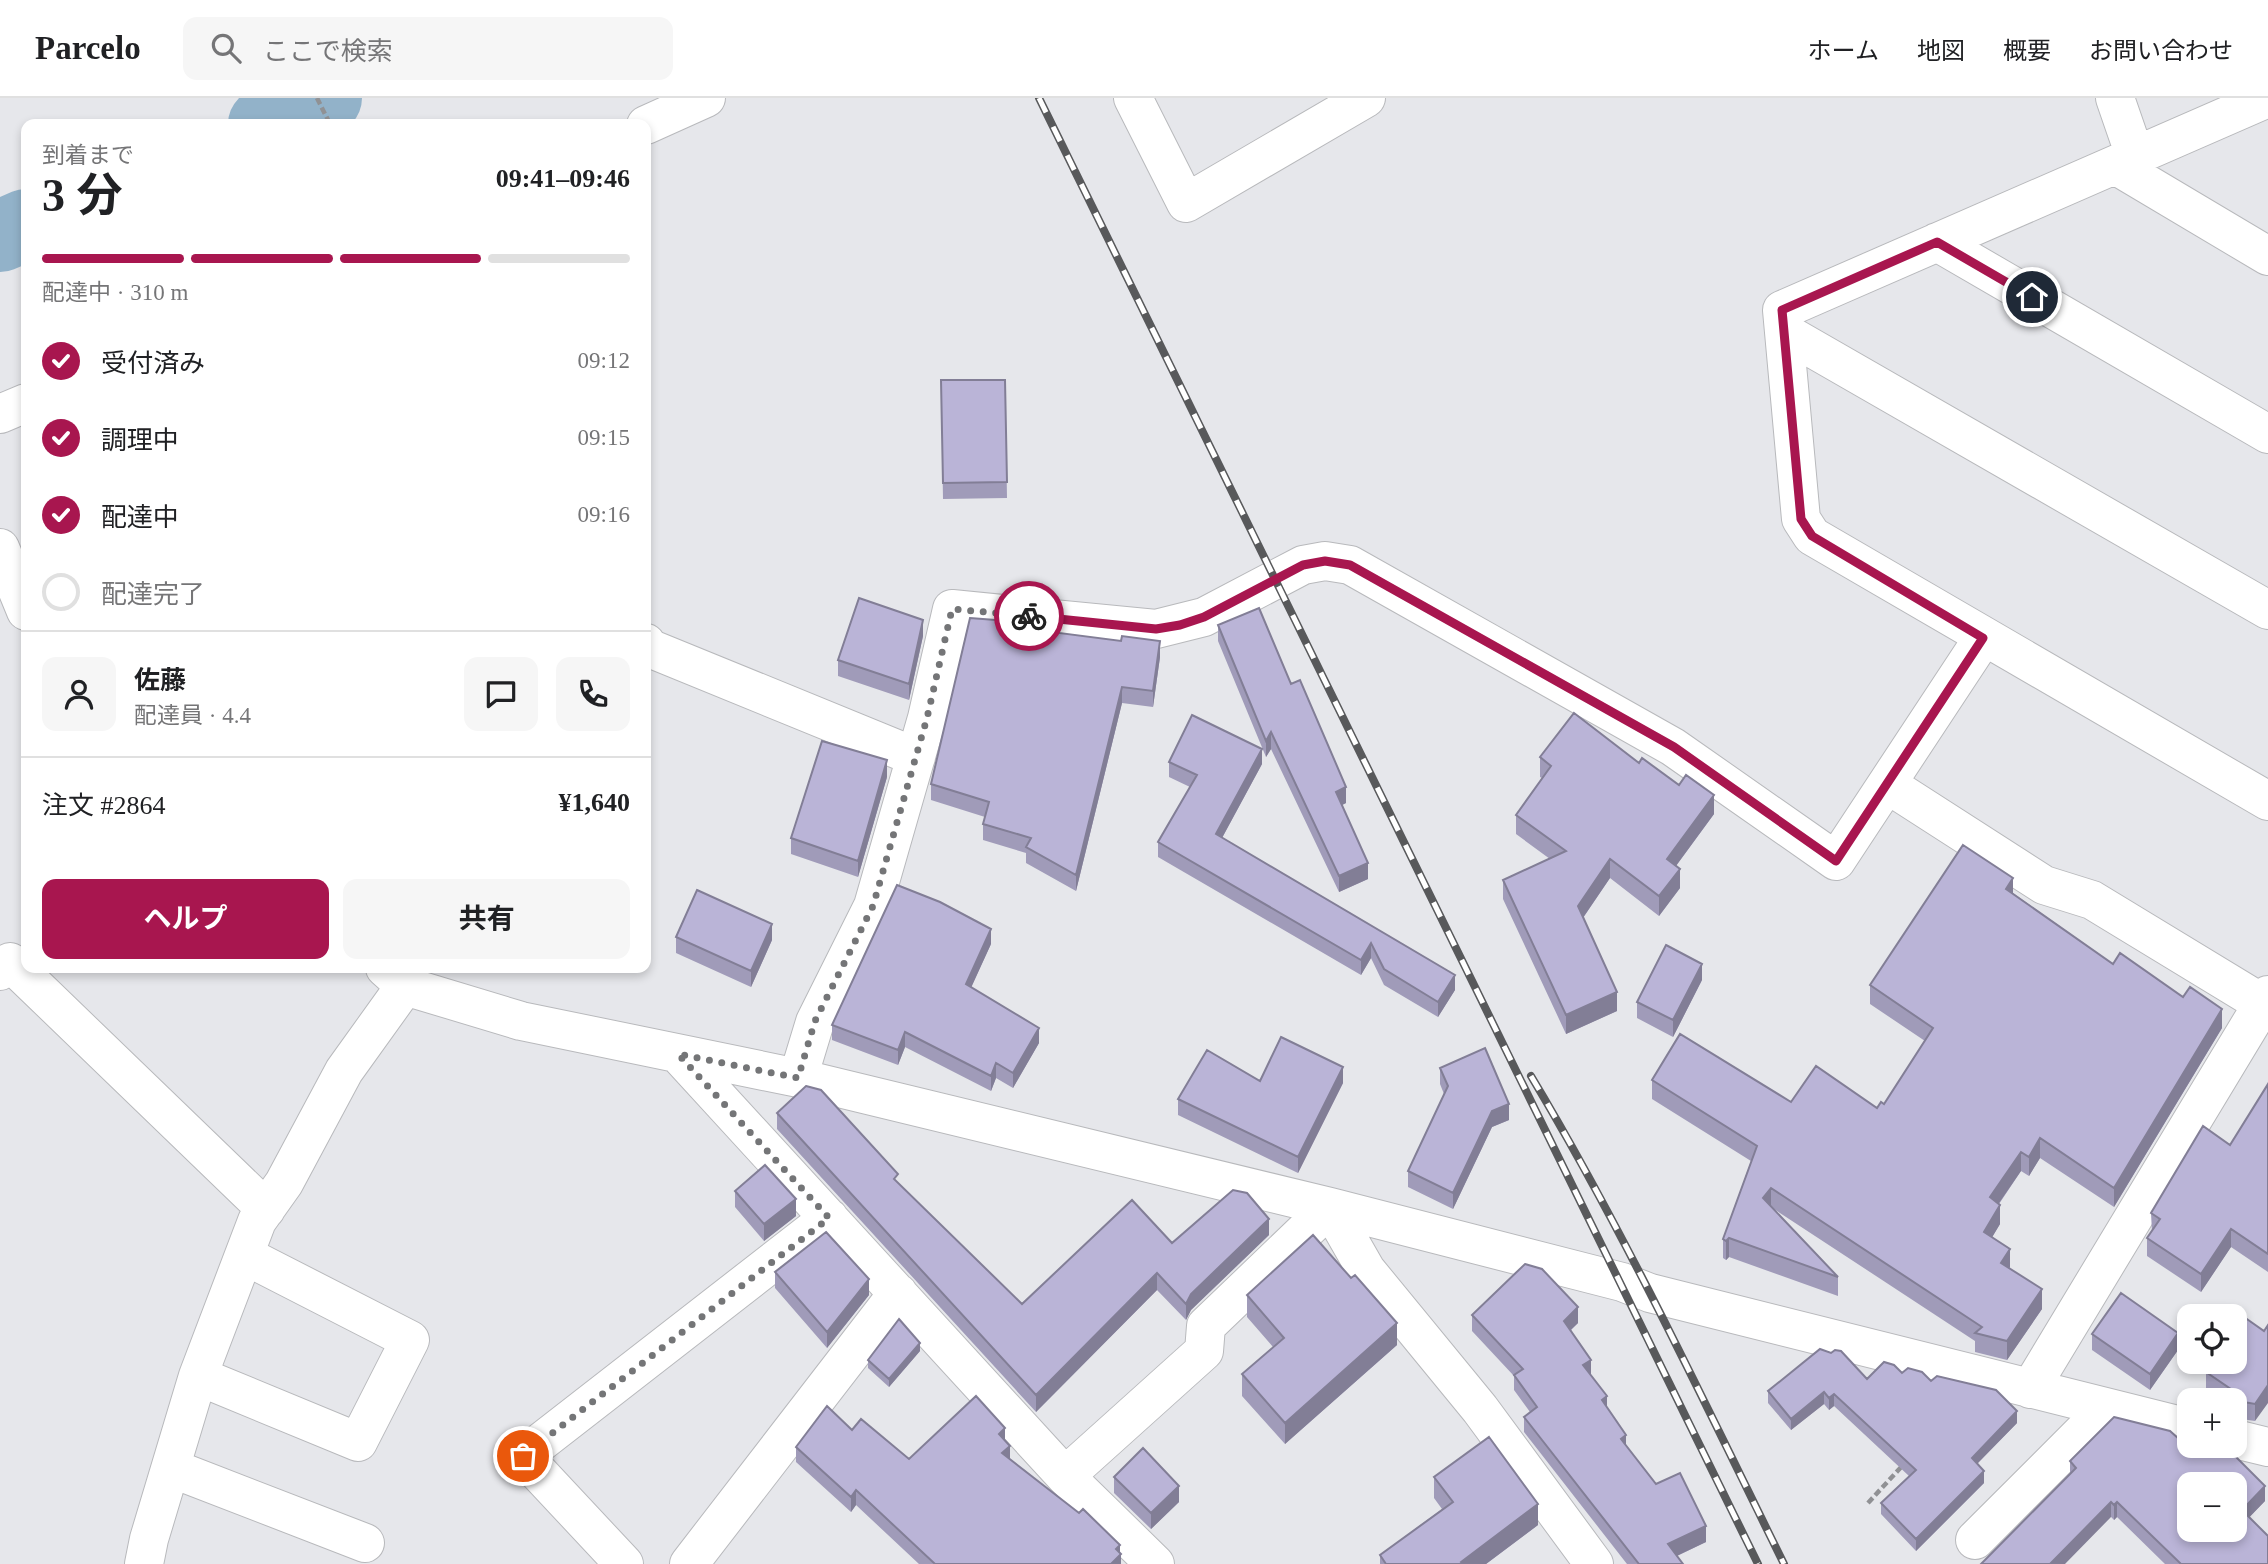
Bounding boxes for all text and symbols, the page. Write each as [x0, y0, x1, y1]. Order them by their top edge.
search box [183, 17, 673, 80]
icon: search [207, 29, 245, 67]
text: Parcelo [35, 30, 141, 66]
text: ここで検索 [263, 37, 393, 66]
text: ホーム [1808, 38, 1879, 64]
text: 地図 [1917, 38, 1965, 64]
text: 概要 [2003, 38, 2051, 64]
text: お問い合わせ [2089, 38, 2233, 64]
text: 到着まで [42, 143, 134, 168]
text: 09:41–09:46 [496, 164, 630, 193]
text: 3 分 [42, 170, 123, 221]
pin [2002, 267, 2062, 327]
icon: home [2013, 278, 2051, 316]
text: 配達中 · 310 m [42, 280, 188, 305]
icon: check [42, 342, 80, 380]
text: 09:12 [578, 348, 630, 373]
text: 受付済み [101, 349, 205, 378]
icon: check [42, 419, 80, 457]
text: 09:15 [578, 425, 630, 450]
text: 調理中 [101, 426, 179, 455]
icon: check [42, 496, 80, 534]
text: 09:16 [578, 502, 630, 527]
text: 配達中 [101, 503, 179, 532]
text: 配達完了 [101, 580, 205, 609]
courier [994, 581, 1064, 651]
icon: bike [1010, 597, 1048, 635]
button: person [42, 657, 116, 731]
button: chat [464, 657, 538, 731]
button: phone [556, 657, 630, 731]
text: 佐藤 [134, 666, 186, 695]
text: 配達員 · 4.4 [134, 703, 251, 728]
text: ¥1,640 [559, 788, 630, 817]
text: 注文 #2864 [42, 791, 166, 820]
button: ヘルプ [42, 879, 329, 959]
button: 共有 [343, 879, 630, 959]
map controls [2177, 1304, 2247, 1542]
button: locate [2177, 1304, 2247, 1374]
button: + [2177, 1388, 2247, 1458]
pin [493, 1426, 553, 1486]
icon: bag [504, 1437, 542, 1475]
button: − [2177, 1472, 2247, 1542]

